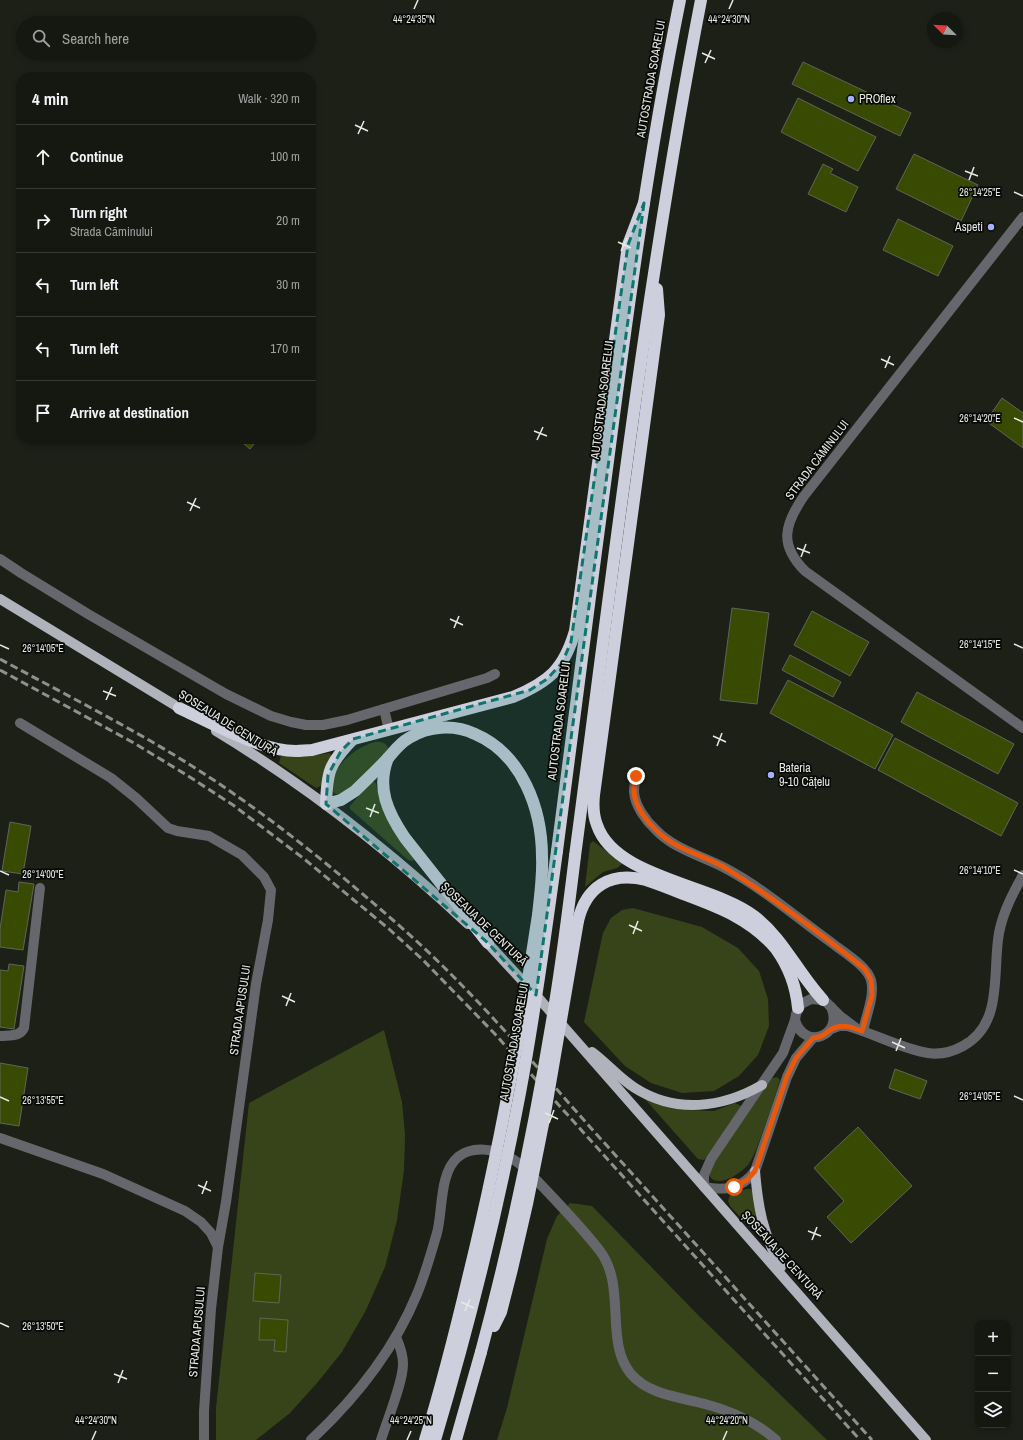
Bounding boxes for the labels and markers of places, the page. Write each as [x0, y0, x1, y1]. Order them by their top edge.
place label: PROflex [859, 91, 896, 107]
marker: PROflex [846, 94, 856, 104]
place label: Aspeti [954, 219, 983, 235]
marker: Aspeti [986, 222, 996, 232]
place label: Bateria 9-10 Cățelu [779, 760, 830, 790]
marker: Bateria 9-10 Cățelu [766, 770, 776, 780]

